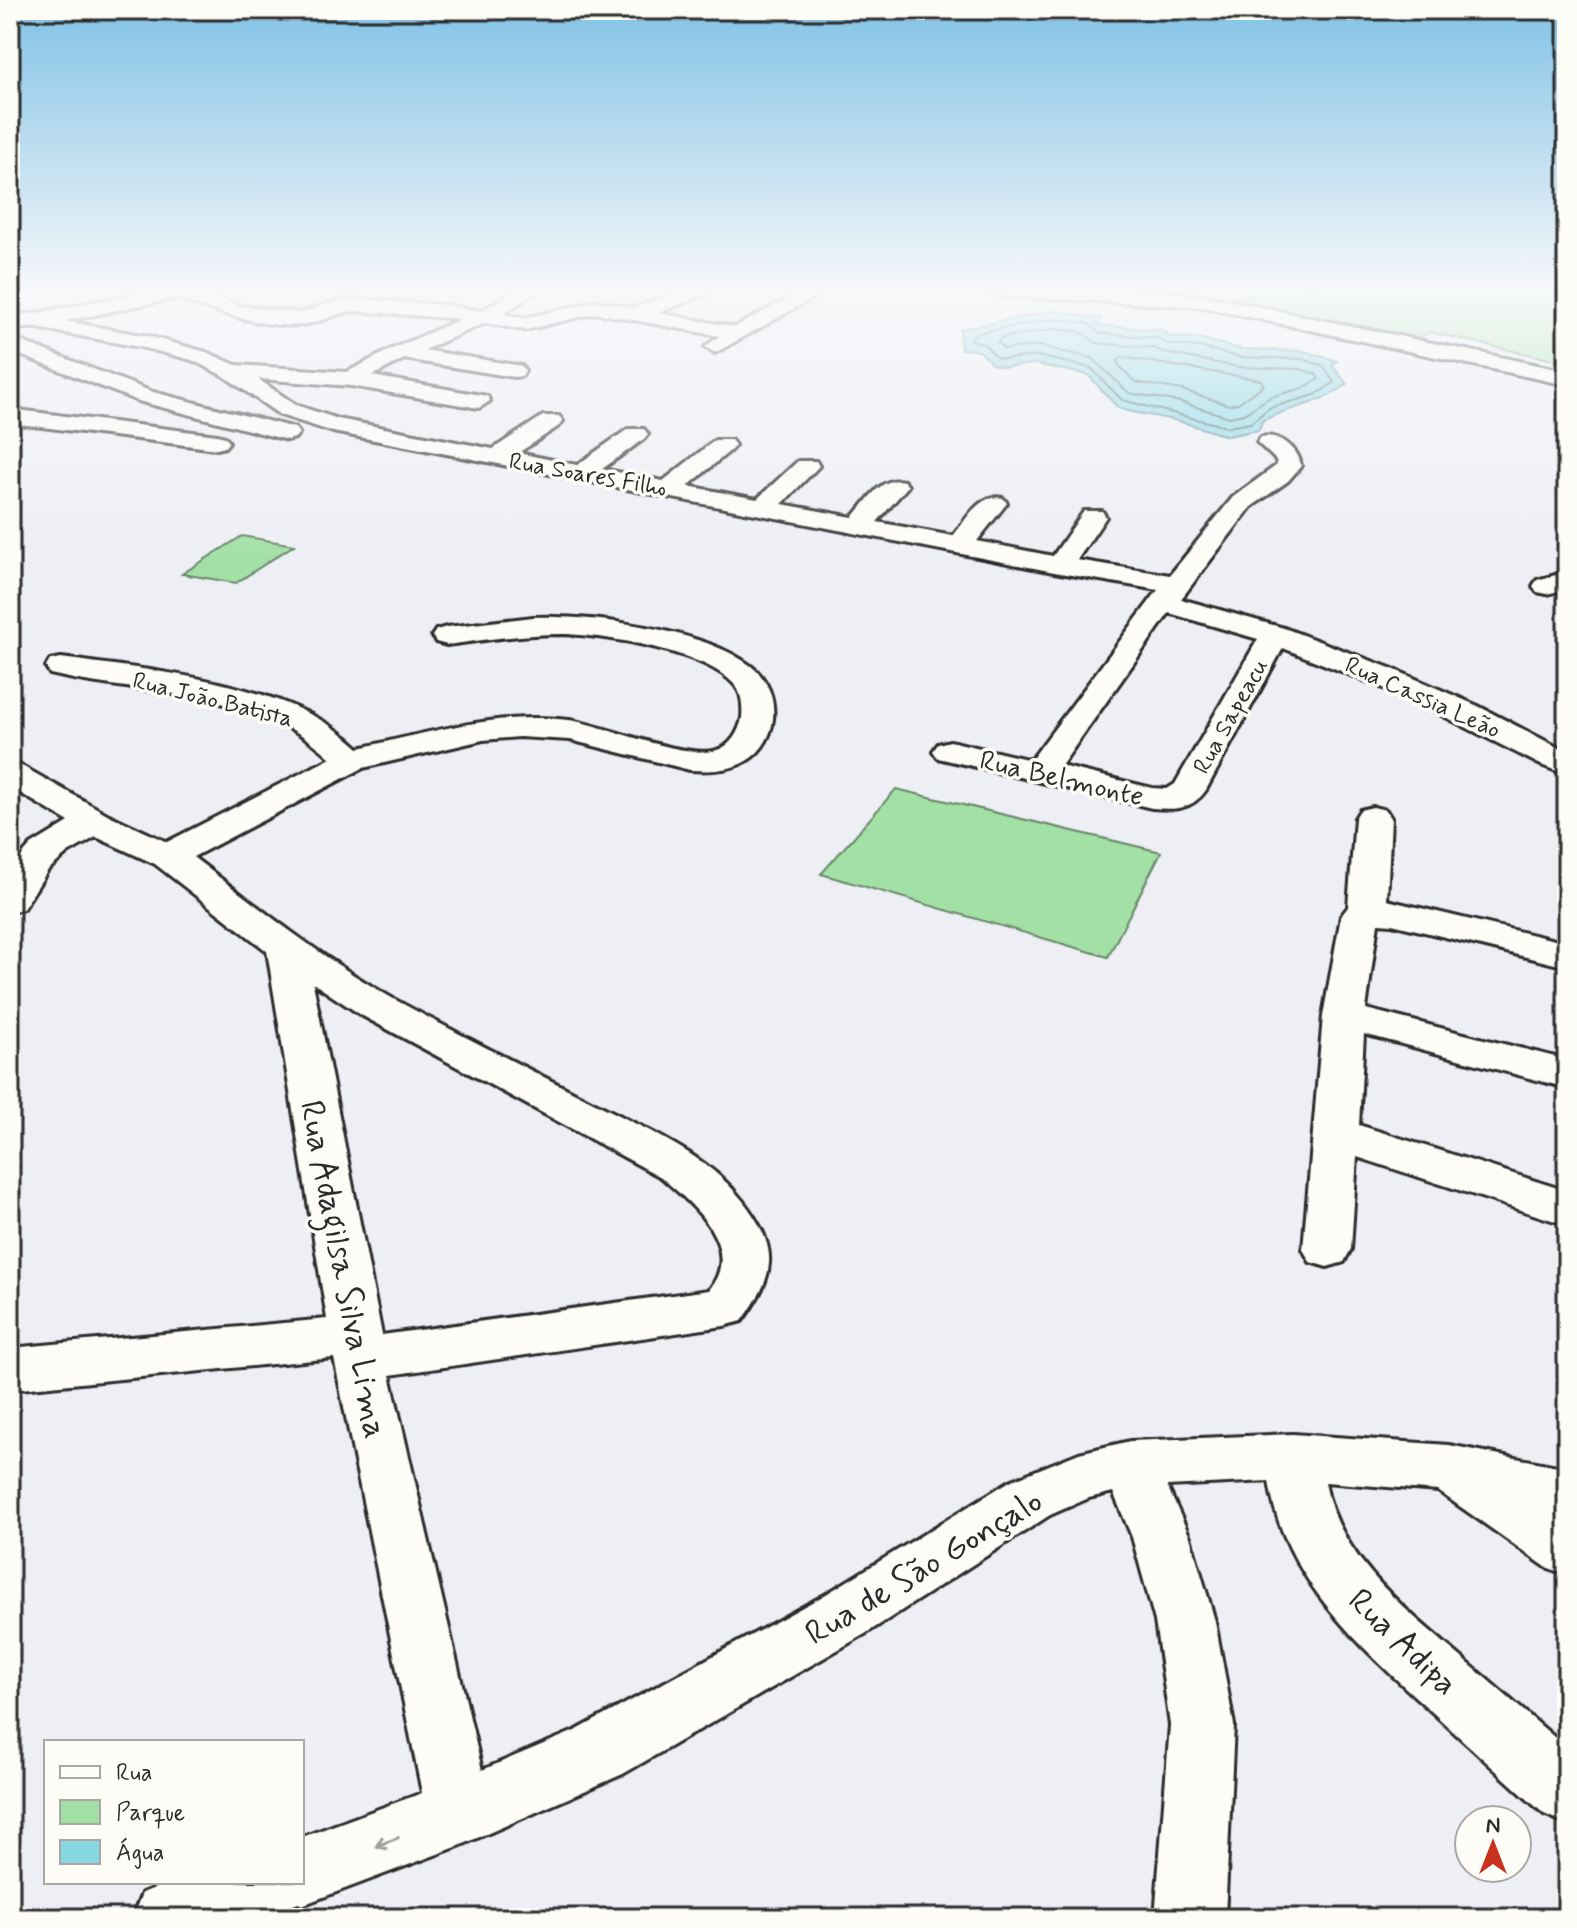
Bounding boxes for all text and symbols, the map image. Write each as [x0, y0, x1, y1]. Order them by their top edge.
street label: Rua Soares Filho [506, 446, 669, 505]
street label: Rua Cassia Leão [1340, 650, 1505, 746]
street label: Rua Sapeacu [1187, 653, 1276, 780]
street label: Rua João Batista [129, 666, 296, 735]
street label: Rua Belmonte [976, 743, 1147, 816]
street label: Rua Adagilsa Silva Lima [285, 1097, 397, 1443]
street label: Rua de São Gonçalo [797, 1480, 1051, 1657]
street label: Rua Adipa [1338, 1579, 1467, 1706]
legend [44, 1740, 304, 1884]
text: Rua [116, 1758, 153, 1789]
text: Parque [116, 1798, 185, 1829]
north arrow [1453, 1804, 1533, 1884]
text: N [1486, 1812, 1500, 1840]
one-way arrow [375, 1835, 400, 1850]
text: Água [116, 1837, 165, 1869]

